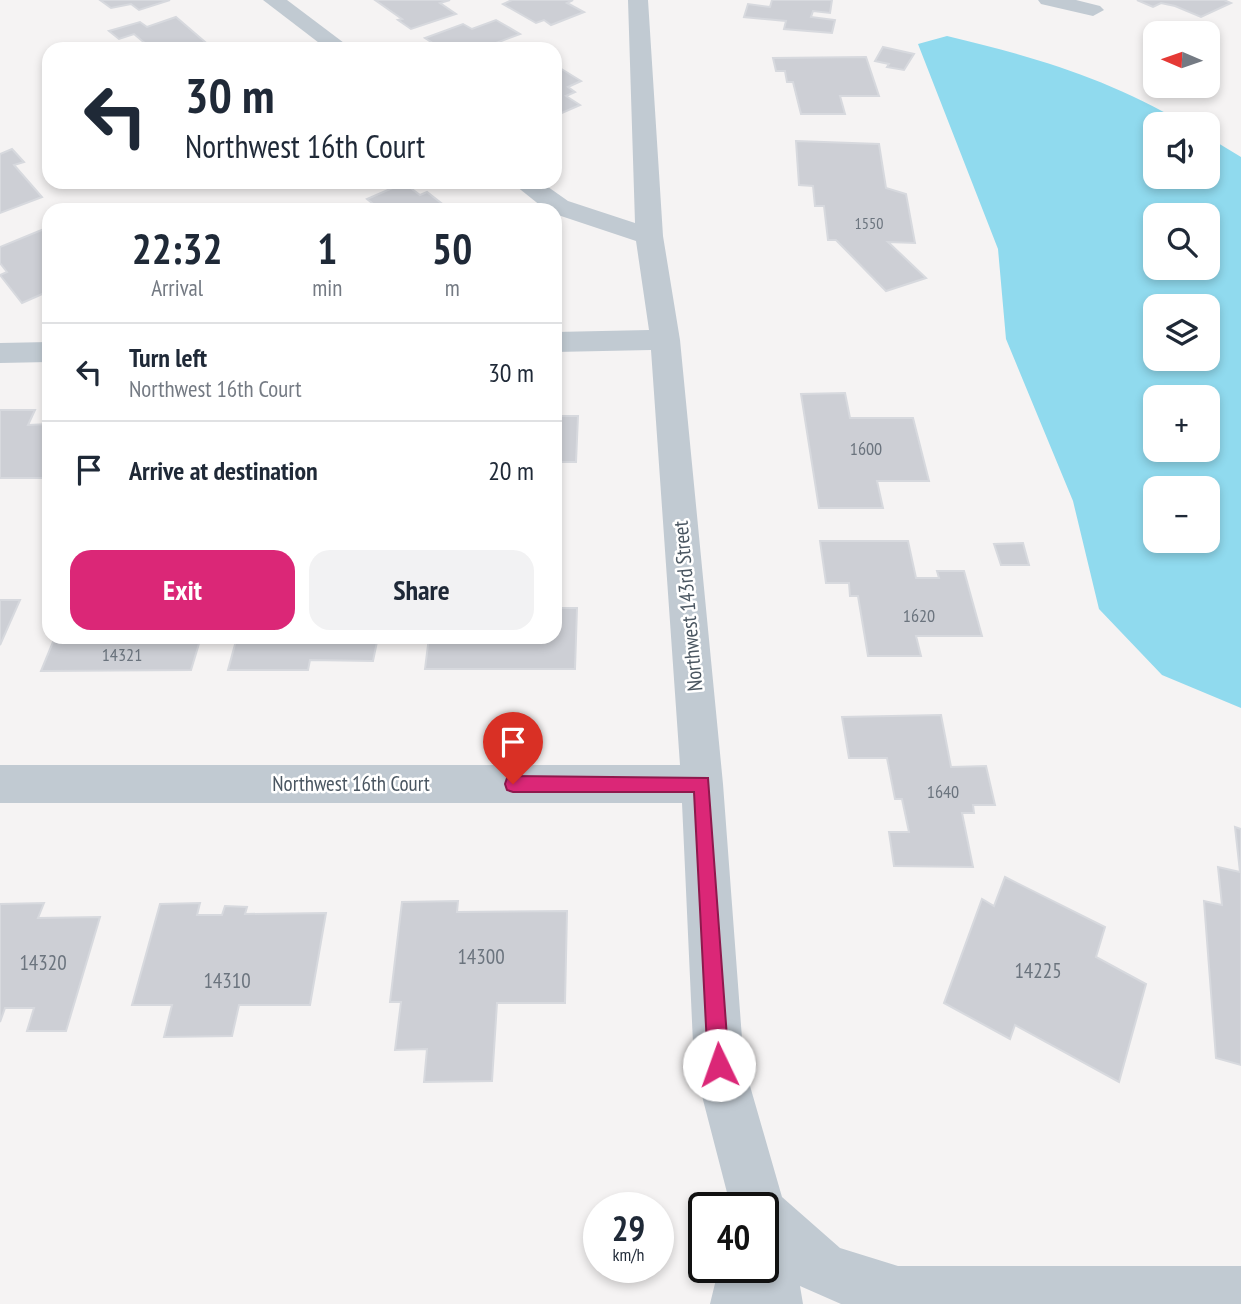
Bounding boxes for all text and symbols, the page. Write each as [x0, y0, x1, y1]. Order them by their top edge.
north arrow [1143, 21, 1220, 98]
map controls [1143, 21, 1220, 553]
text: 30 m [185, 63, 274, 127]
icon: left [70, 70, 161, 161]
button: sound [1143, 112, 1220, 189]
text: Northwest 16th Court [185, 125, 425, 167]
button: search [1143, 203, 1220, 280]
house number: 1550 [855, 213, 883, 233]
text: 22:32 [132, 221, 223, 276]
text: 1 [317, 221, 337, 276]
text: 50 [432, 221, 472, 276]
text: Arrival [151, 273, 203, 302]
text: min [312, 273, 342, 302]
text: m [445, 273, 460, 302]
button: layers [1143, 294, 1220, 371]
text: Turn left [129, 341, 207, 374]
icon: left [70, 353, 108, 391]
text: 30 m [488, 356, 534, 389]
text: Northwest 16th Court [129, 374, 301, 403]
button: + [1143, 385, 1220, 462]
house number: 1600 [850, 437, 882, 460]
icon: arrive [70, 451, 108, 489]
text: Arrive at destination [129, 454, 318, 487]
text: 20 m [488, 454, 534, 487]
button: − [1143, 476, 1220, 553]
street label: Northwest 143rd Street [667, 519, 708, 692]
button: Exit [70, 550, 295, 630]
button: Share [309, 550, 534, 630]
house number: 1620 [903, 604, 935, 627]
house number: 14321 [102, 643, 142, 666]
pin [483, 712, 543, 784]
icon: arrive [494, 723, 532, 761]
street label: Northwest 16th Court [272, 770, 430, 797]
house number: 1640 [927, 780, 959, 803]
house number: 14300 [457, 943, 505, 970]
house number: 14320 [19, 949, 67, 976]
house number: 14225 [1014, 957, 1062, 984]
house number: 14310 [203, 967, 251, 994]
position arrow [682, 1028, 756, 1102]
speed limit sign: 40 [688, 1192, 779, 1283]
text: 29 [612, 1205, 645, 1251]
text: km/h [613, 1243, 644, 1266]

